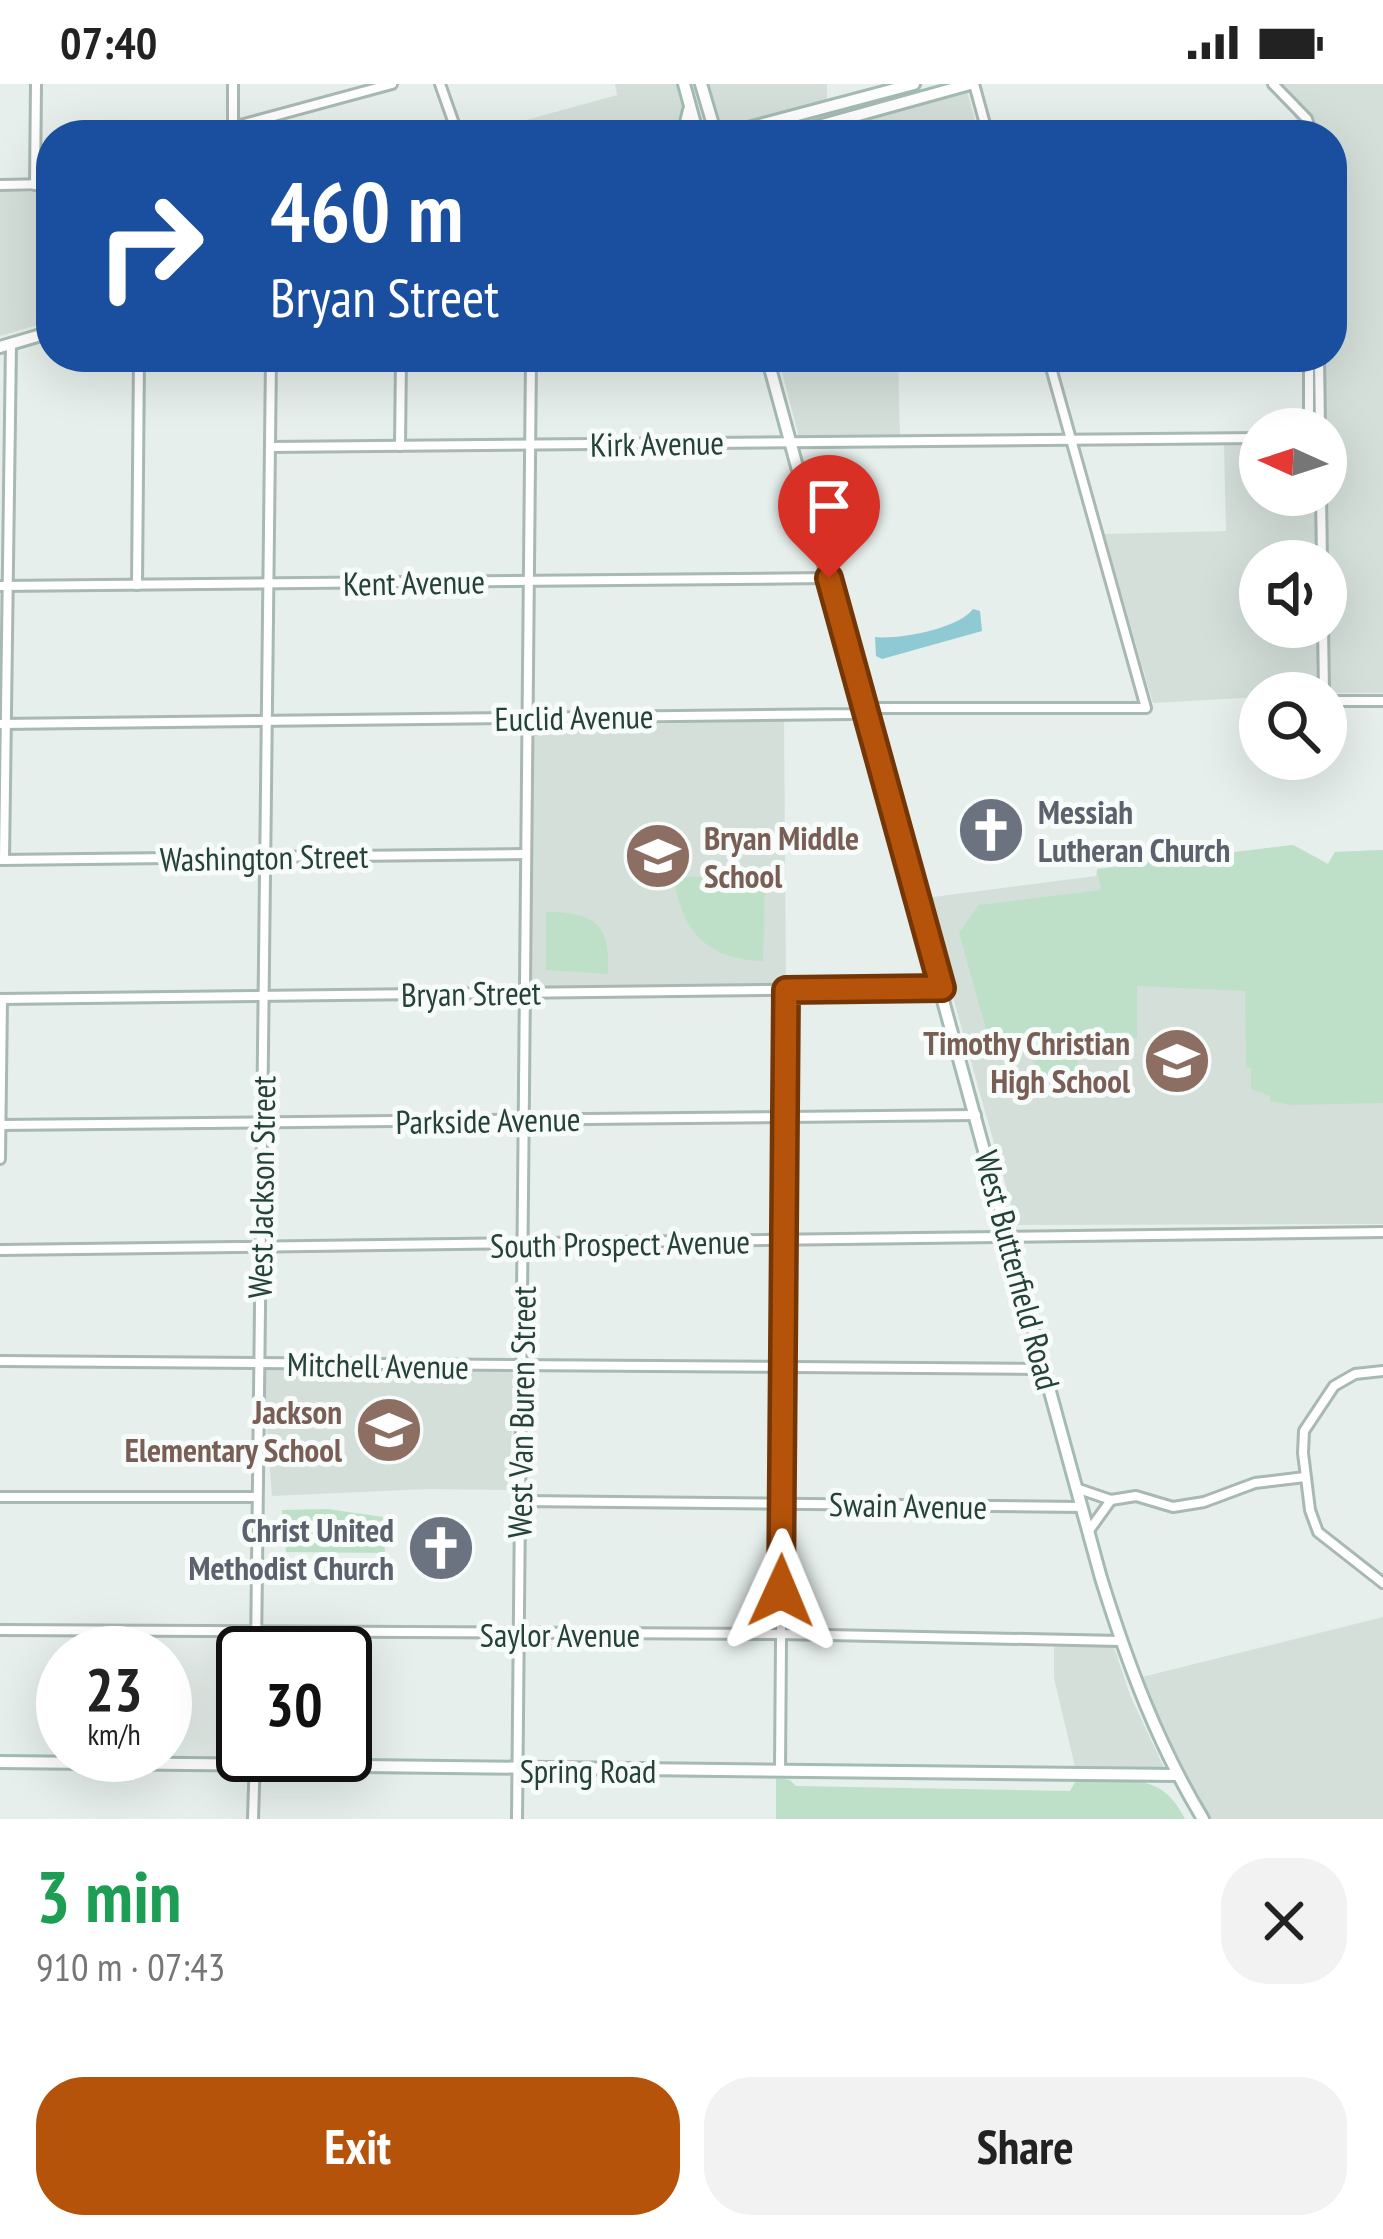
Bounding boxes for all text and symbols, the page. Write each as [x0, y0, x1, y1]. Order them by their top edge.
text: 07:40 [60, 13, 157, 71]
text: 460 m [270, 156, 463, 265]
icon: right [72, 168, 228, 324]
text: Bryan Street [270, 262, 499, 332]
north arrow [1239, 408, 1347, 516]
map controls [1239, 408, 1347, 780]
street label: Kirk Avenue [590, 420, 724, 466]
pin [778, 455, 880, 578]
icon: arrive [796, 473, 862, 539]
button: sound [1239, 540, 1347, 648]
street label: Kent Avenue [343, 559, 485, 605]
button: search [1239, 672, 1347, 780]
street label: Euclid Avenue [494, 694, 654, 740]
place label: Messiah Lutheran Church [1038, 790, 1230, 871]
church icon: Messiah Lutheran Church [956, 795, 1026, 865]
place label: Bryan Middle School [704, 816, 859, 897]
school or university icon: Bryan Middle School [623, 821, 693, 891]
street label: Washington Street [159, 834, 369, 880]
street label: Bryan Street [401, 970, 541, 1016]
place label: Timothy Christian High School [923, 1021, 1131, 1102]
school or university icon: Timothy Christian High School [1142, 1026, 1212, 1096]
street label: West Jackson Street [238, 1075, 284, 1299]
street label: Parkside Avenue [395, 1097, 581, 1143]
street label: West Butterfield Road [965, 1146, 1071, 1394]
street label: South Prospect Avenue [490, 1219, 750, 1267]
street label: West Van Buren Street [497, 1286, 545, 1538]
street label: Mitchell Avenue [287, 1342, 469, 1388]
place label: Jackson Elementary School [125, 1390, 343, 1471]
school or university icon: Jackson Elementary School [354, 1395, 424, 1465]
street label: Swain Avenue [829, 1482, 987, 1528]
place label: Christ United Methodist Church [189, 1508, 394, 1589]
church icon: Christ United Methodist Church [406, 1513, 476, 1583]
position arrow [718, 1528, 844, 1654]
street label: Saylor Avenue [480, 1613, 640, 1656]
speed limit sign: 30 [216, 1626, 372, 1782]
text: 23 [85, 1650, 143, 1728]
text: km/h [87, 1714, 141, 1753]
street label: Spring Road [520, 1749, 656, 1792]
text: 3 min [36, 1849, 181, 1942]
button: close [1221, 1858, 1347, 1984]
text: 910 m · 07:43 [36, 1941, 225, 1992]
button: Exit [36, 2077, 680, 2215]
button: Share [704, 2077, 1347, 2215]

